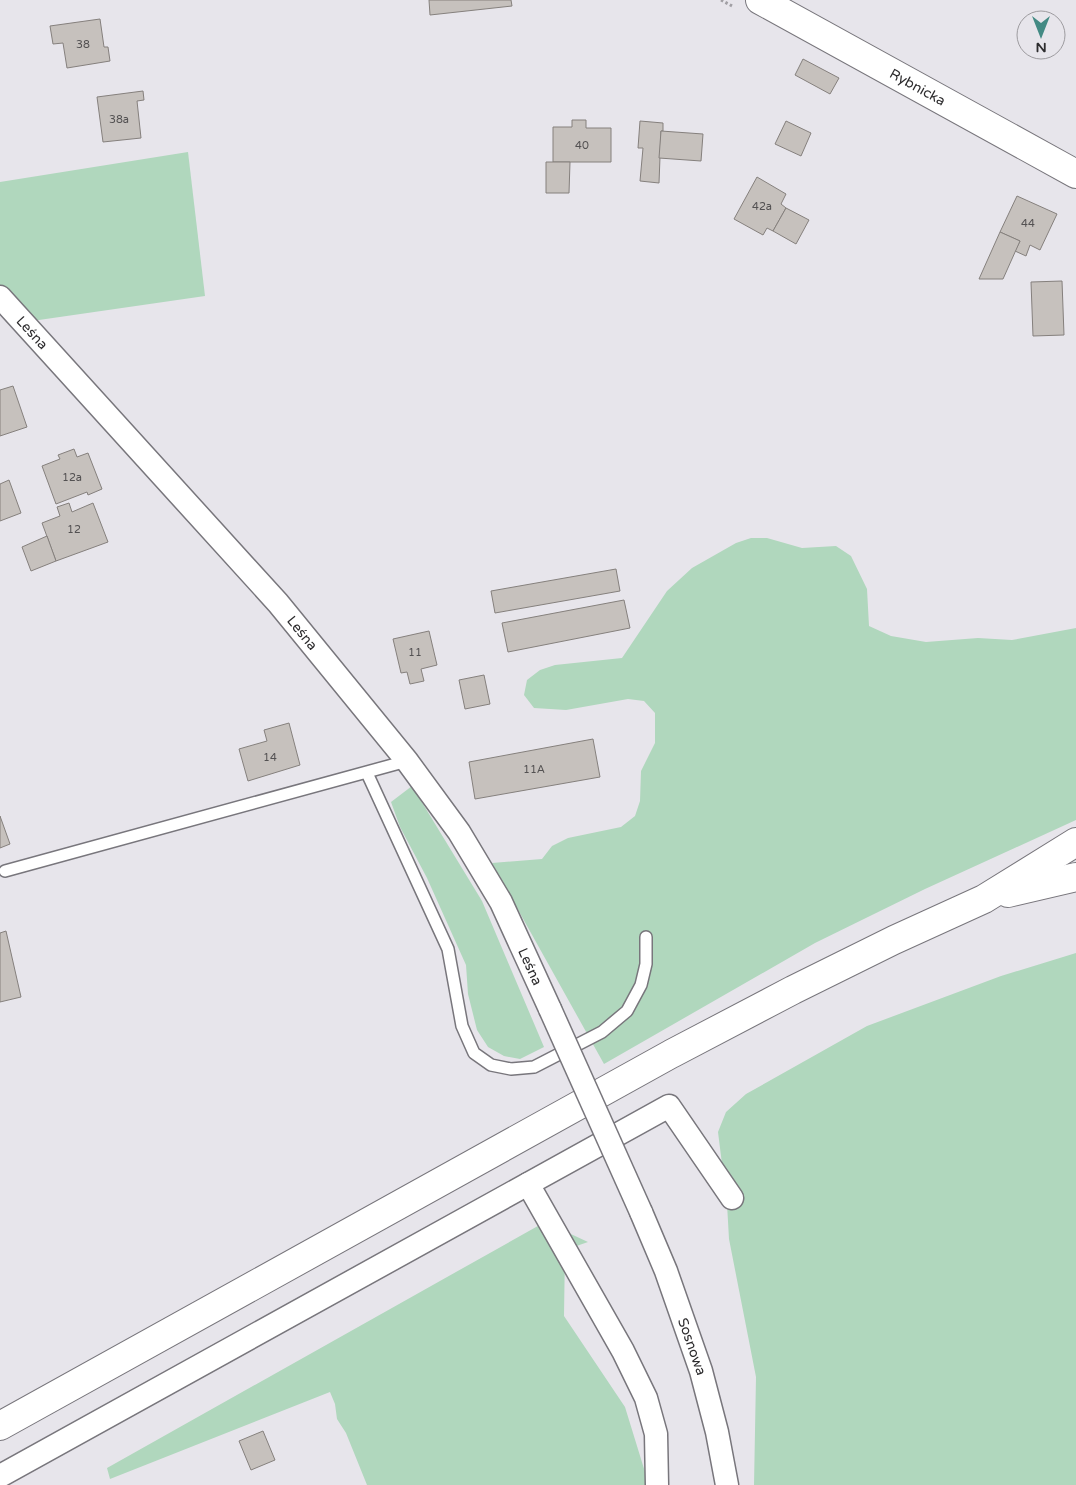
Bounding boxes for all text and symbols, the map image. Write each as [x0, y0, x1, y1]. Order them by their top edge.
north arrow [1016, 10, 1066, 60]
house number: 38 [76, 38, 90, 51]
text: N [1035, 39, 1047, 56]
street label: Rybnicka [887, 65, 949, 109]
house number: 38a [109, 113, 129, 126]
house number: 40 [575, 139, 589, 152]
house number: 42a [752, 200, 772, 213]
house number: 44 [1021, 217, 1035, 230]
street label: Leśna [13, 312, 52, 353]
house number: 12a [62, 471, 82, 484]
house number: 12 [67, 523, 81, 536]
street label: Leśna [283, 612, 321, 653]
house number: 11 [408, 646, 422, 659]
house number: 14 [263, 751, 277, 764]
house number: 11A [523, 763, 545, 776]
street label: Leśna [515, 945, 546, 988]
street label: Sosnowa [675, 1315, 710, 1377]

